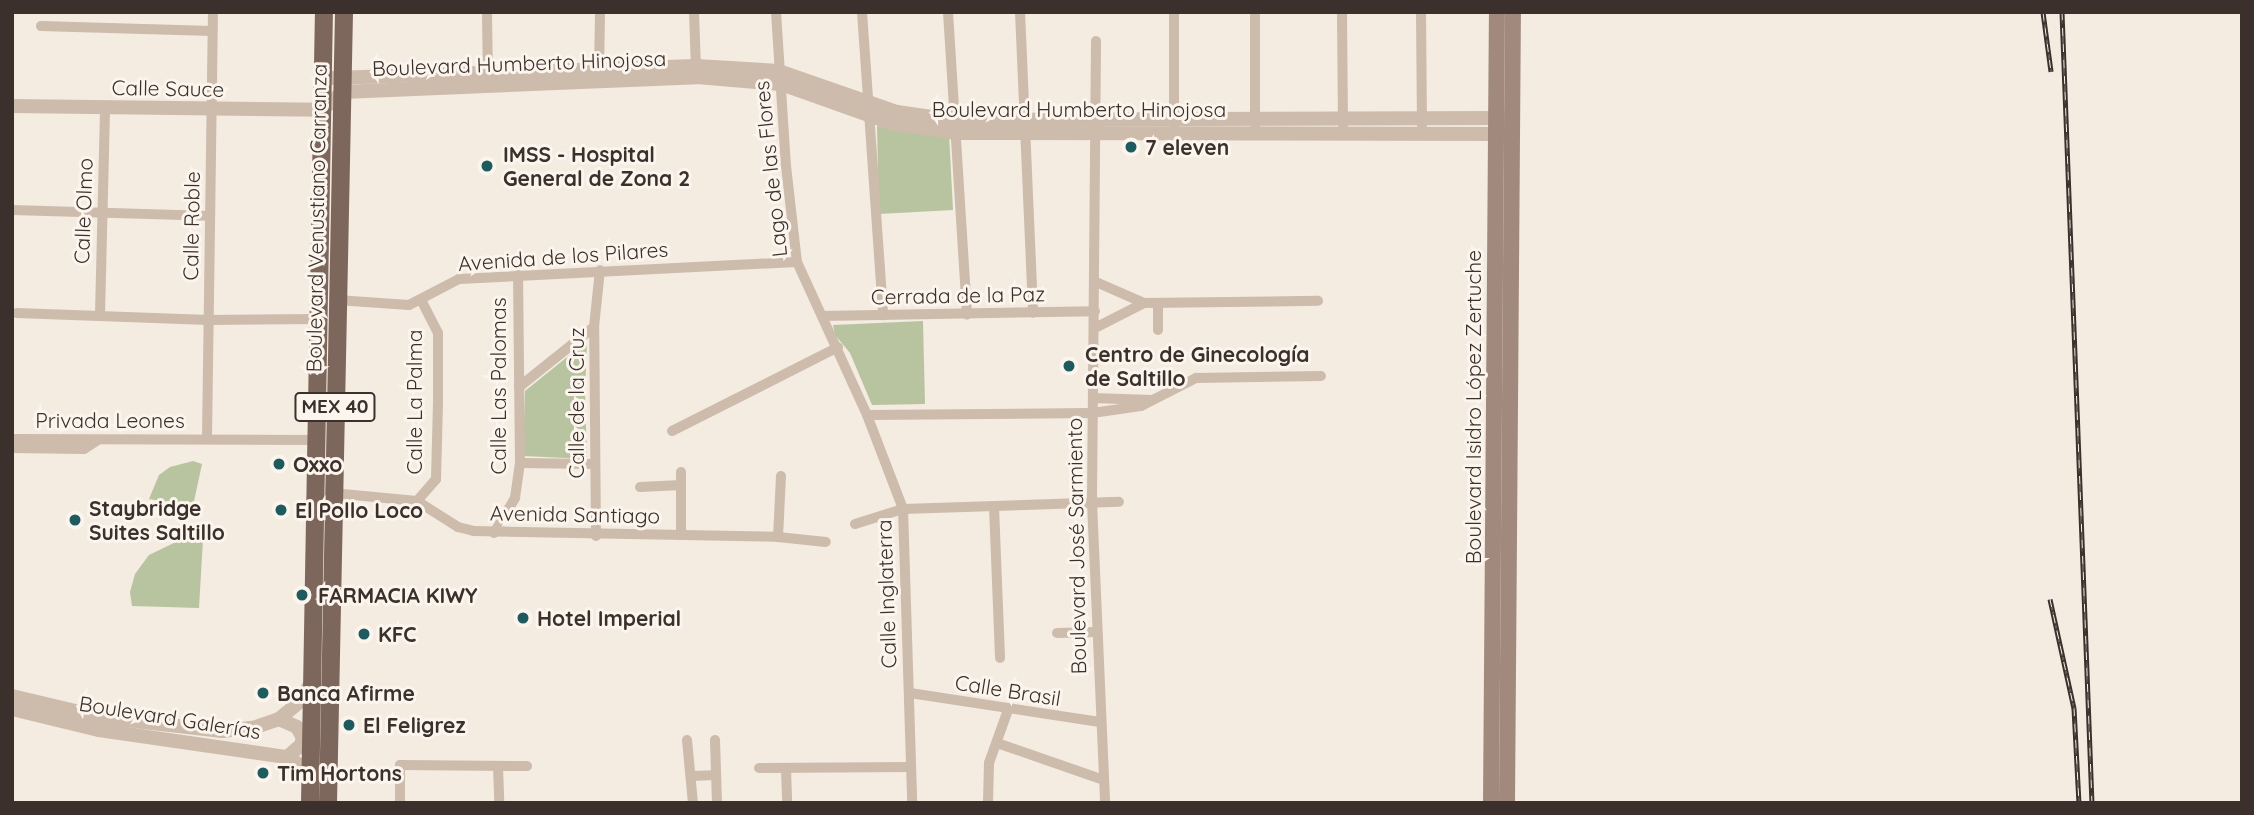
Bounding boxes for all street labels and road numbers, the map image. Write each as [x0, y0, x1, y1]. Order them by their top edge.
street label: Boulevard Humberto Hinojosa [371, 45, 667, 81]
street label: Boulevard Venustiano Carranza [301, 63, 331, 373]
street label: Calle Sauce [112, 74, 224, 102]
street label: Lago de las Flores [748, 80, 792, 258]
street label: Boulevard Humberto Hinojosa [932, 96, 1226, 122]
street label: Calle Olmo [69, 157, 97, 265]
street label: Calle Roble [177, 171, 205, 281]
street label: Avenida de los Pilares [457, 236, 669, 276]
street label: Boulevard Isidro López Zertuche [1460, 250, 1486, 564]
street label: Cerrada de la Paz [871, 281, 1045, 309]
street label: Calle Las Palomas [485, 297, 511, 475]
street label: Calle de la Cruz [563, 328, 589, 478]
street label: Calle La Palma [401, 330, 427, 474]
road number: MEX 40 [293, 392, 377, 422]
street label: Privada Leones [35, 407, 185, 433]
street label: Boulevard José Sarmiento [1061, 417, 1091, 675]
street label: Avenida Santiago [490, 500, 660, 528]
street label: Calle Inglaterra [871, 519, 901, 669]
street label: Calle Brasil [953, 669, 1063, 711]
street label: Boulevard Galerías [77, 690, 263, 744]

